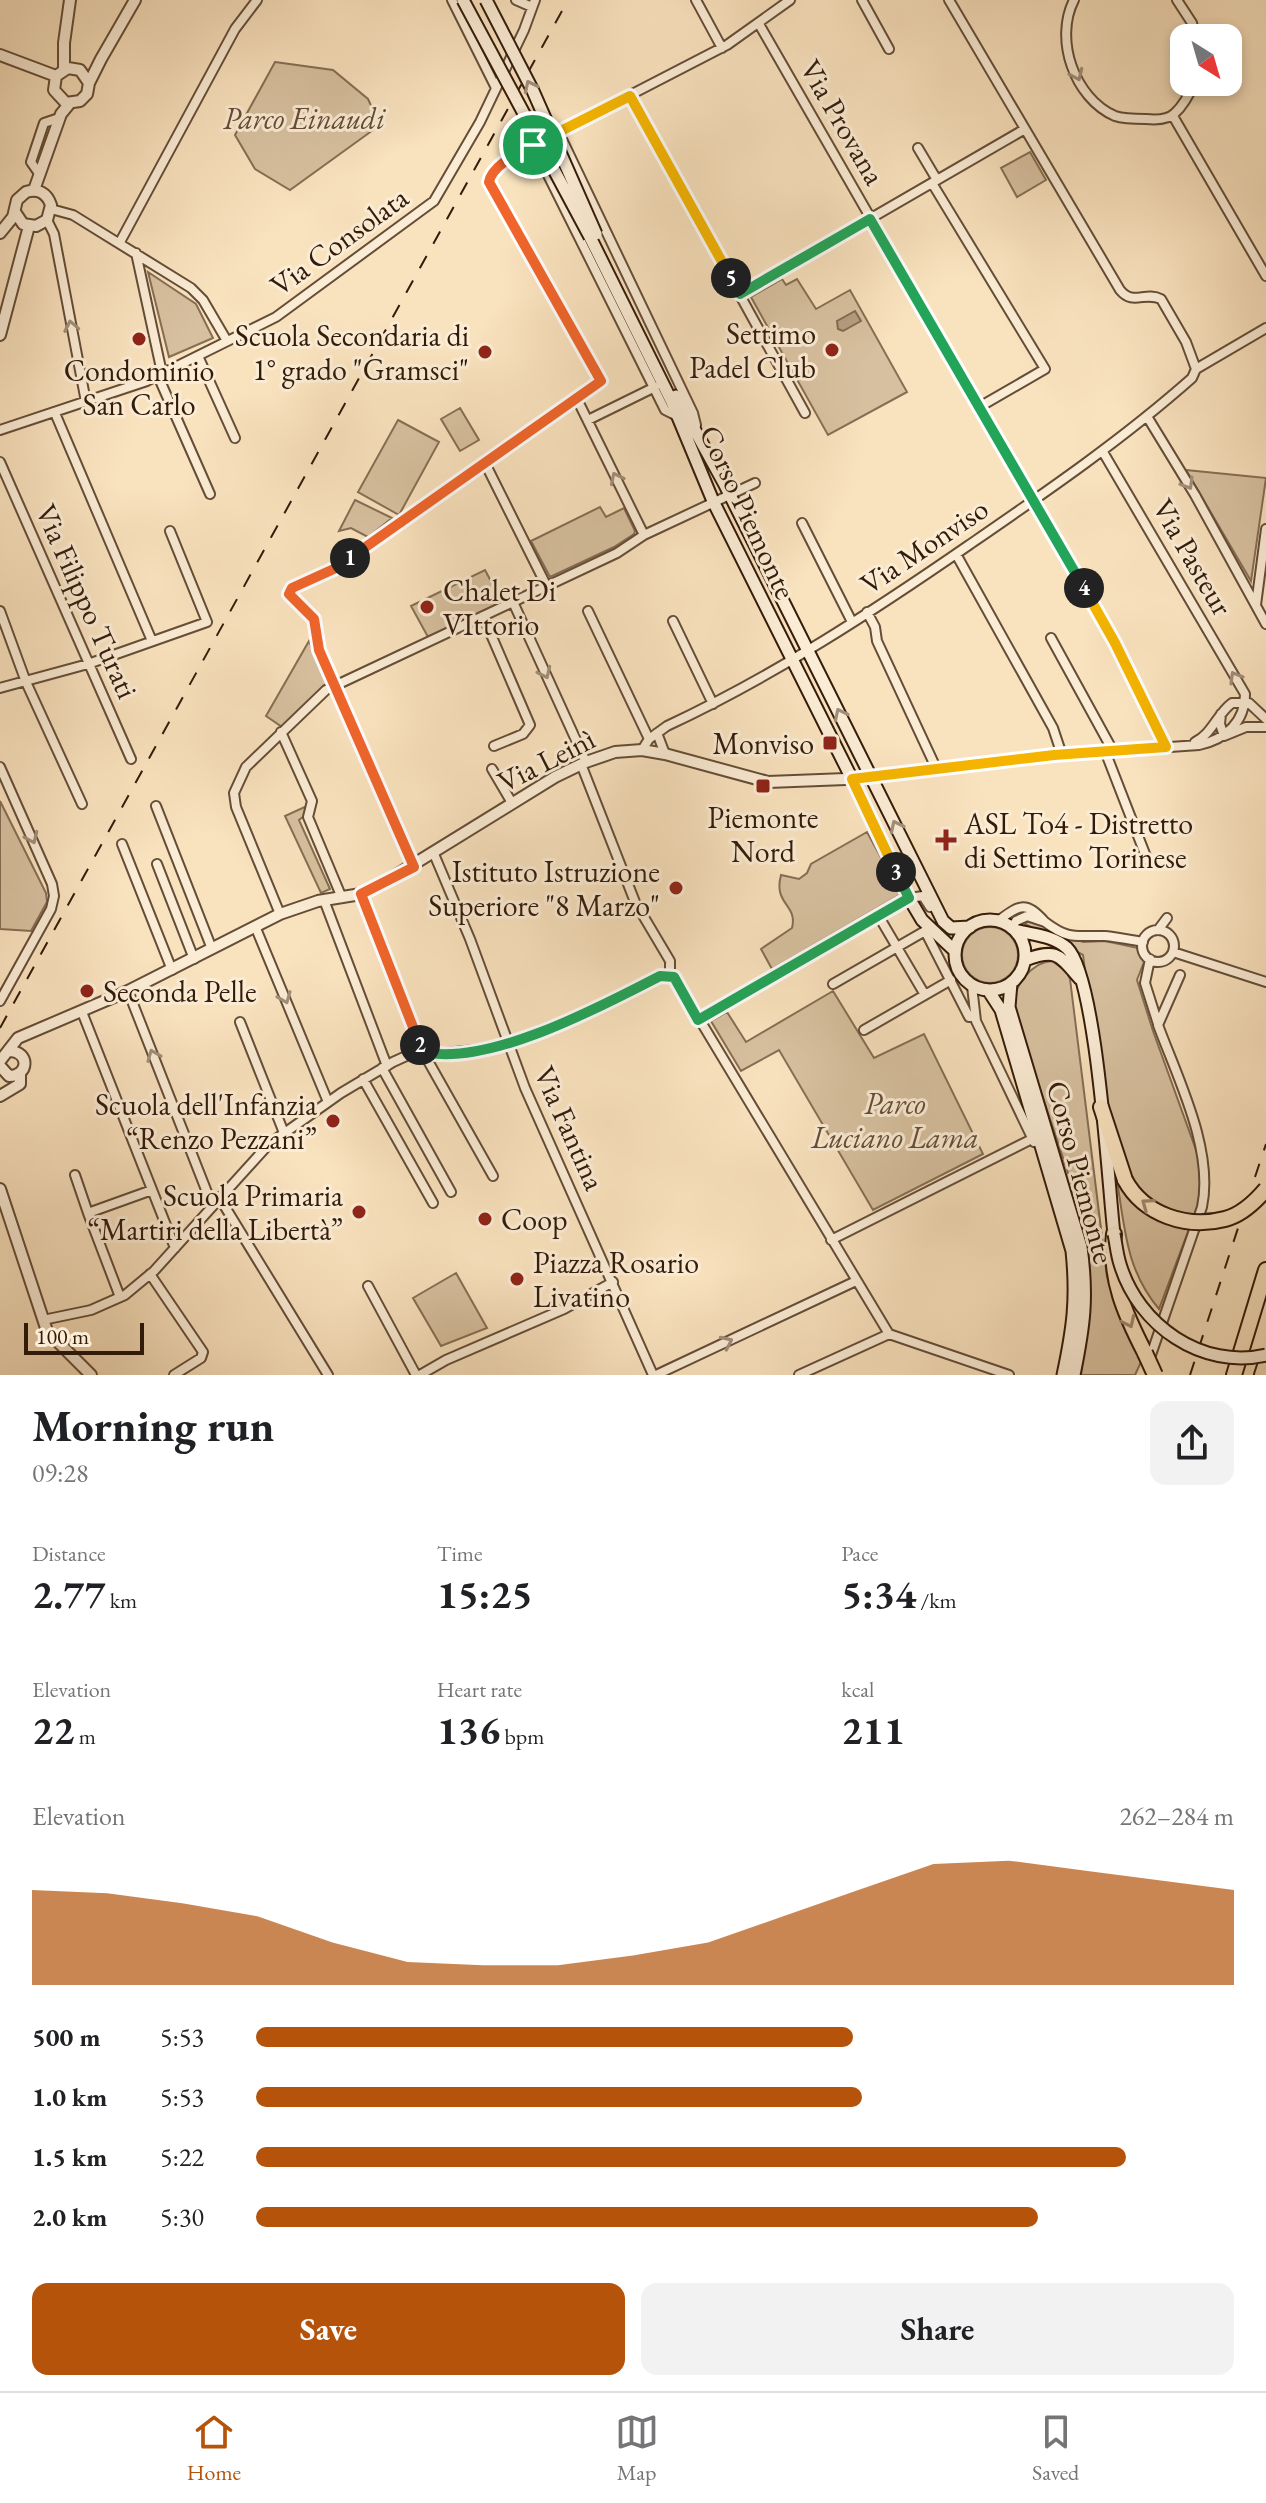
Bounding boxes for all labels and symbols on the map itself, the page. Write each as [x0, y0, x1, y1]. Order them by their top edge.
north arrow [1170, 24, 1242, 96]
street label: Via Provana [792, 52, 894, 192]
one-way arrow [1067, 66, 1083, 81]
one-way arrow [524, 80, 540, 95]
park label: Parco Einaudi [223, 99, 386, 138]
pin [499, 111, 567, 179]
street label: Via Consolata [262, 178, 416, 304]
pin: 5 [711, 258, 751, 298]
place label: Settimo Padel Club [689, 314, 816, 387]
place label: Scuola Secondaria di 1° grado "Gramsci" [235, 316, 469, 389]
one-way arrow [63, 319, 80, 332]
marker: Condominio San Carlo [130, 330, 148, 348]
marker: Settimo Padel Club [823, 341, 841, 359]
marker: Scuola Secondaria di 1° grado "Gramsci" [476, 343, 494, 361]
place label: Condominio San Carlo [64, 351, 214, 424]
street label: Corso Piemonte [691, 419, 805, 605]
one-way arrow [610, 471, 626, 486]
one-way arrow [1178, 475, 1194, 490]
street label: Via Monviso [852, 489, 996, 603]
street label: Via Pasteur [1144, 492, 1242, 622]
street label: Via Filippo Turati [27, 498, 147, 704]
pin: 1 [330, 538, 370, 578]
pin: 4 [1064, 568, 1104, 608]
place label: Chalet Di VIttorio [443, 571, 556, 644]
marker: Chalet Di VIttorio [418, 598, 436, 616]
one-way arrow [535, 664, 551, 679]
one-way arrow [1229, 671, 1245, 686]
one-way arrow [834, 707, 850, 722]
street label: Via Leinì [491, 719, 601, 801]
place label: Monviso [713, 724, 814, 763]
marker: Monviso [821, 734, 839, 752]
marker: Piemonte Nord [754, 777, 772, 795]
place label: Piemonte Nord [708, 798, 818, 871]
place label: ASL To4 - Distretto di Settimo Torinese [963, 804, 1193, 877]
one-way arrow [890, 820, 906, 835]
marker: ASL To4 - Distretto di Settimo Torinese [935, 829, 957, 851]
one-way arrow [22, 830, 38, 844]
place label: Istituto Istruzione Superiore "8 Marzo" [428, 852, 660, 925]
pin: 3 [876, 852, 916, 892]
marker: Istituto Istruzione Superiore "8 Marzo" [667, 879, 685, 897]
place label: Seconda Pelle [103, 972, 257, 1011]
marker: Seconda Pelle [78, 982, 96, 1000]
one-way arrow [275, 990, 292, 1004]
pin: 2 [400, 1025, 440, 1065]
one-way arrow [146, 1049, 163, 1063]
street label: Via Fantina [525, 1060, 615, 1196]
street label: Corso Piemonte [1038, 1076, 1124, 1268]
park label: Parco Luciano Lama [810, 1084, 979, 1157]
place label: Scuola dell'Infanzia “Renzo Pezzani” [95, 1085, 317, 1158]
marker: Scuola dell'Infanzia “Renzo Pezzani” [324, 1112, 342, 1130]
place label: Scuola Primaria “Martiri della Libertà” [87, 1176, 343, 1249]
one-way arrow [1141, 1199, 1156, 1214]
place label: Coop [501, 1200, 568, 1239]
marker: Scuola Primaria “Martiri della Libertà” [350, 1203, 368, 1221]
marker: Coop [476, 1210, 494, 1228]
place label: Piazza Rosario Livatino [533, 1243, 699, 1316]
marker: Piazza Rosario Livatino [508, 1270, 526, 1288]
one-way arrow [1120, 1313, 1136, 1328]
scale bar [24, 1319, 144, 1355]
one-way arrow [718, 1336, 733, 1352]

